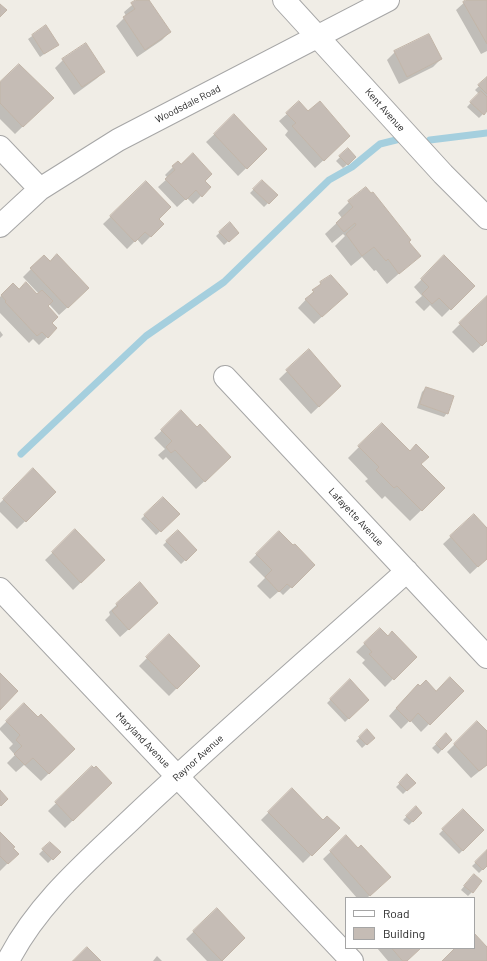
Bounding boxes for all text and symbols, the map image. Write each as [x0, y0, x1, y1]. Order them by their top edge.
street label: Woodsdale Road [153, 82, 223, 126]
street label: Kent Avenue [362, 86, 408, 134]
street label: Lafayette Avenue [326, 485, 386, 549]
street label: Maryland Avenue [113, 710, 173, 770]
street label: Raynor Avenue [170, 732, 226, 784]
legend [345, 897, 475, 949]
text: Road [383, 906, 410, 920]
text: Building [383, 926, 425, 940]

